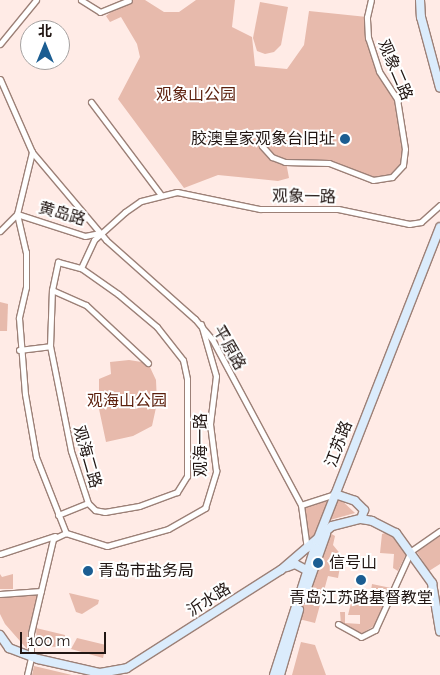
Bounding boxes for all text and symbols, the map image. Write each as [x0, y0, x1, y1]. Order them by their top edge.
north arrow [20, 20, 70, 70]
text: 北 [38, 23, 52, 39]
street label: 观象二路 [374, 37, 416, 103]
park label: 观象山公园 [156, 85, 236, 105]
place label: 胶澳皇家观象台旧址 [191, 129, 335, 149]
marker: 胶澳皇家观象台旧址 [339, 133, 351, 145]
street label: 观象一路 [272, 187, 336, 207]
street label: 黄岛路 [36, 198, 88, 230]
street label: 平原路 [209, 322, 249, 374]
park label: 观海山公园 [87, 391, 167, 411]
street label: 观海一路 [191, 413, 211, 477]
street label: 江苏路 [321, 418, 357, 470]
street label: 观海二路 [69, 424, 105, 490]
place label: 信号山 [329, 553, 377, 573]
marker: 信号山 [311, 556, 325, 570]
place label: 青岛市盐务局 [98, 561, 194, 581]
marker: 青岛市盐务局 [82, 565, 94, 577]
marker: 青岛江苏路基督教堂 [355, 574, 367, 586]
street label: 沂水路 [184, 579, 234, 621]
place label: 青岛江苏路基督教堂 [289, 588, 433, 608]
scale bar [22, 622, 109, 654]
text: 100 m [28, 632, 70, 650]

